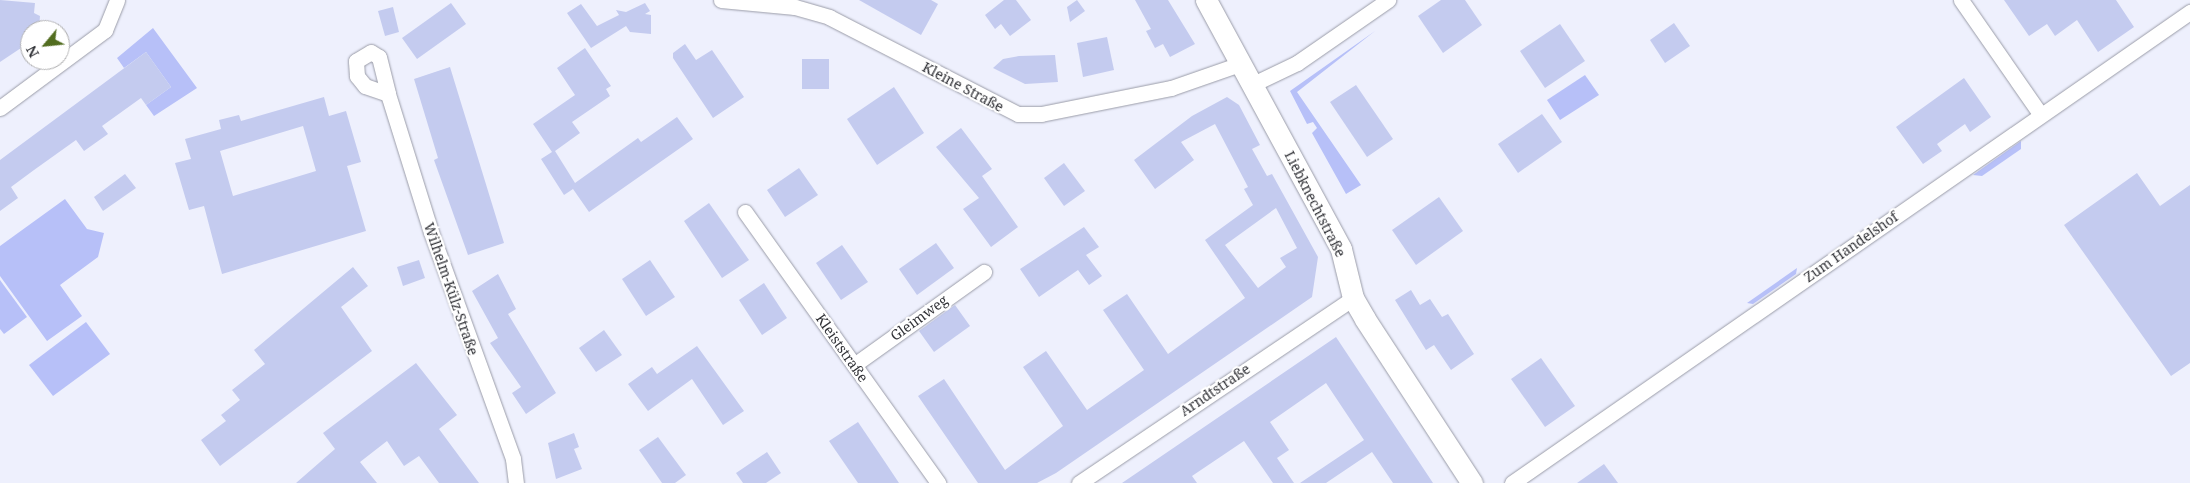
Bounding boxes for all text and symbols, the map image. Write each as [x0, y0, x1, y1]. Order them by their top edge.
north arrow [20, 20, 70, 70]
text: N [21, 42, 43, 61]
street label: Kleine Straße [920, 59, 1006, 115]
street label: Liebknechtstraße [1281, 148, 1349, 260]
street label: Zum Handelshof [1801, 208, 1901, 286]
street label: Wilhelm-Külz-Straße [420, 220, 482, 358]
street label: Gleimweg [887, 292, 951, 344]
street label: Kleiststraße [812, 311, 872, 385]
street label: Arndtstraße [1177, 360, 1253, 420]

